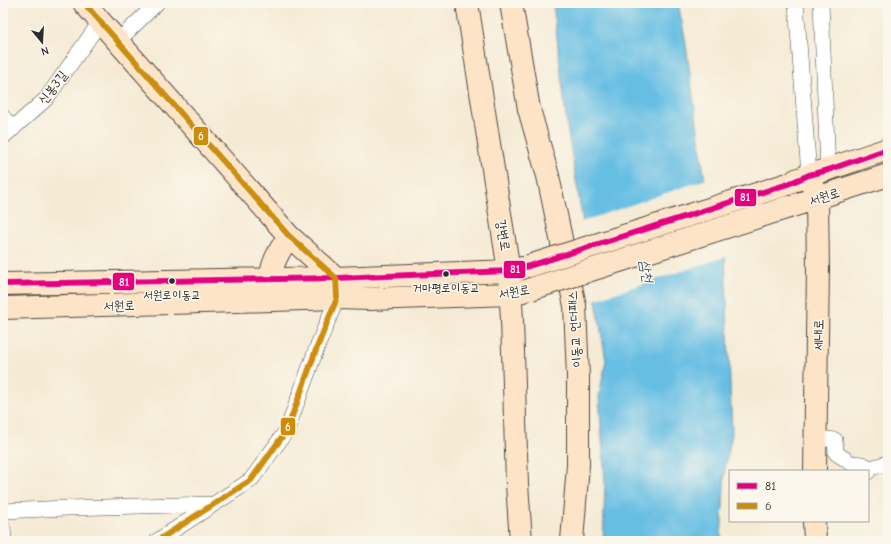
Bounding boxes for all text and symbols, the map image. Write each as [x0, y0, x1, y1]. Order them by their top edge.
north arrow [22, 22, 62, 62]
text: N [40, 44, 50, 58]
street label: 신봉3길 [35, 68, 70, 107]
line badge: 6 [193, 126, 209, 146]
text: 6 [198, 130, 204, 143]
street label: 서원로 [807, 184, 841, 208]
line badge: 81 [734, 188, 757, 207]
text: 81 [740, 191, 750, 204]
street label: 강변로 [494, 218, 513, 252]
water label: 삼천 [636, 259, 657, 285]
line badge: 81 [503, 260, 526, 279]
text: 81 [510, 263, 520, 276]
marker: 거마평로이동교 [441, 269, 451, 279]
line badge: 81 [112, 272, 135, 291]
text: 81 [119, 276, 129, 289]
marker: 서원로이동교 [167, 276, 177, 286]
place label: 거마평로이동교 [412, 281, 480, 295]
street label: 서원로 [497, 282, 531, 301]
place label: 서원로이동교 [143, 288, 201, 302]
street label: 이동교 언더패스 [564, 290, 585, 368]
street label: 서원로 [103, 297, 135, 314]
street label: 세내로 [811, 319, 826, 351]
line badge: 6 [280, 417, 296, 436]
text: 6 [285, 421, 291, 434]
legend [729, 470, 869, 522]
text: 81 [765, 479, 776, 493]
text: 6 [765, 499, 772, 513]

